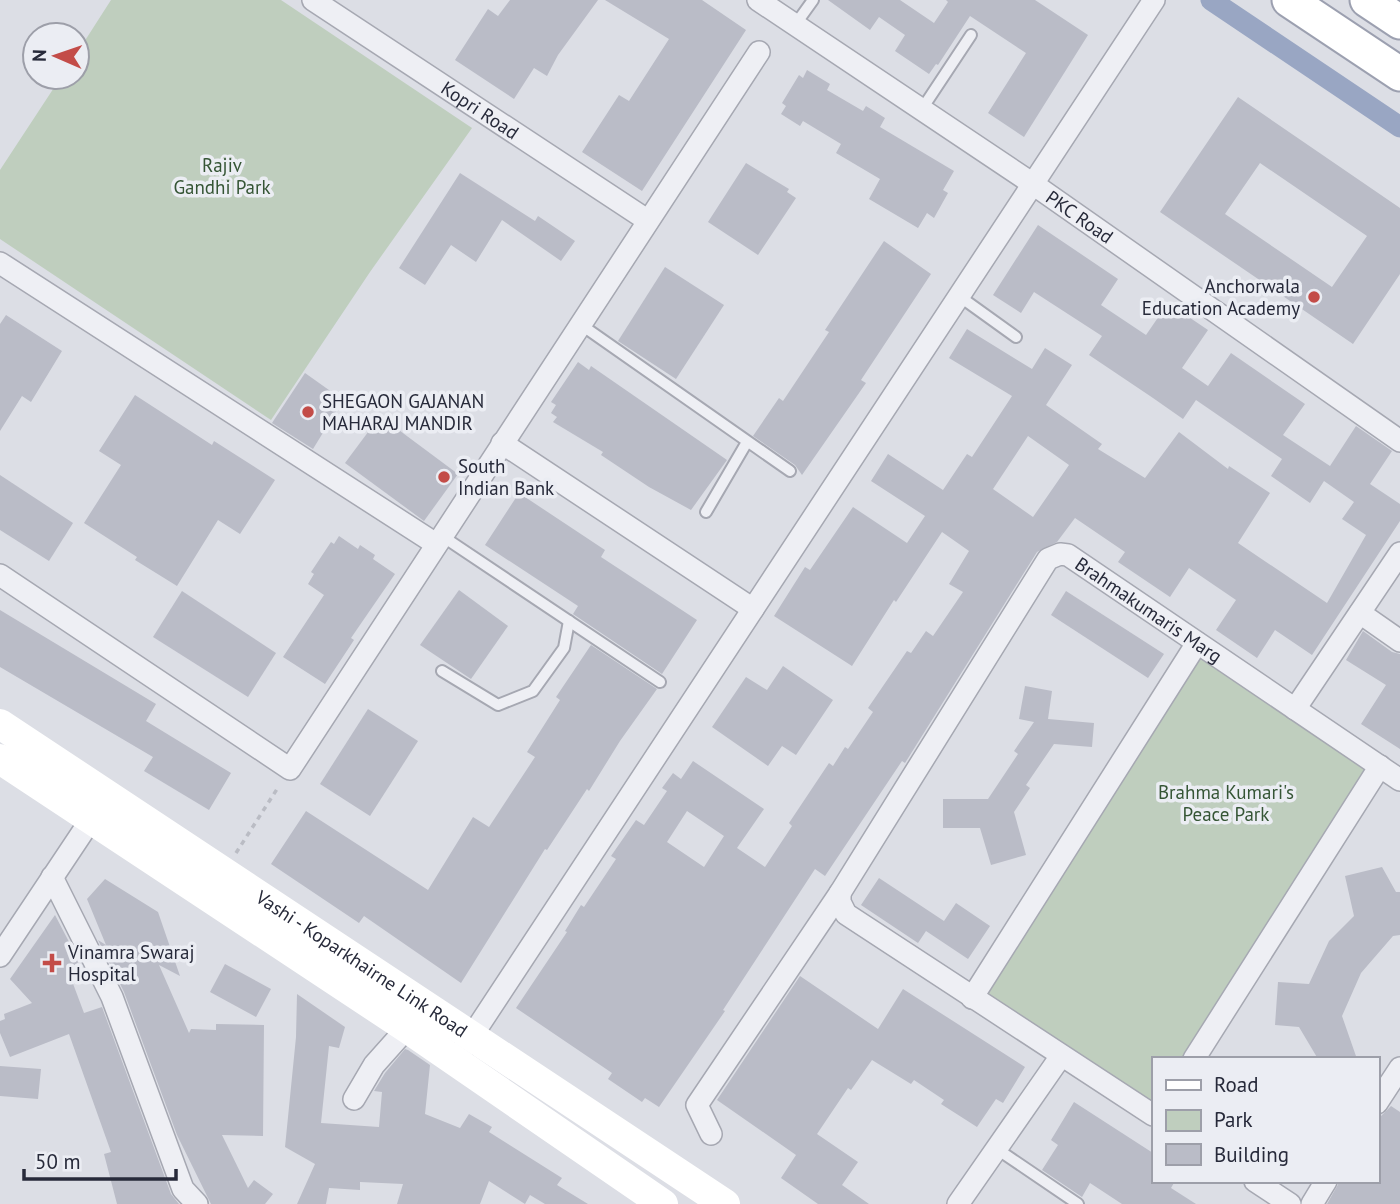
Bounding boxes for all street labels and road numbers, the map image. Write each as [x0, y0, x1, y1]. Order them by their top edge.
street label: Kopri Road [437, 76, 523, 144]
street label: PKC Road [1041, 185, 1118, 249]
street label: Brahmakumaris Marg [1071, 551, 1227, 668]
street label: Vashi - Koparkhairne Link Road [251, 884, 472, 1042]

